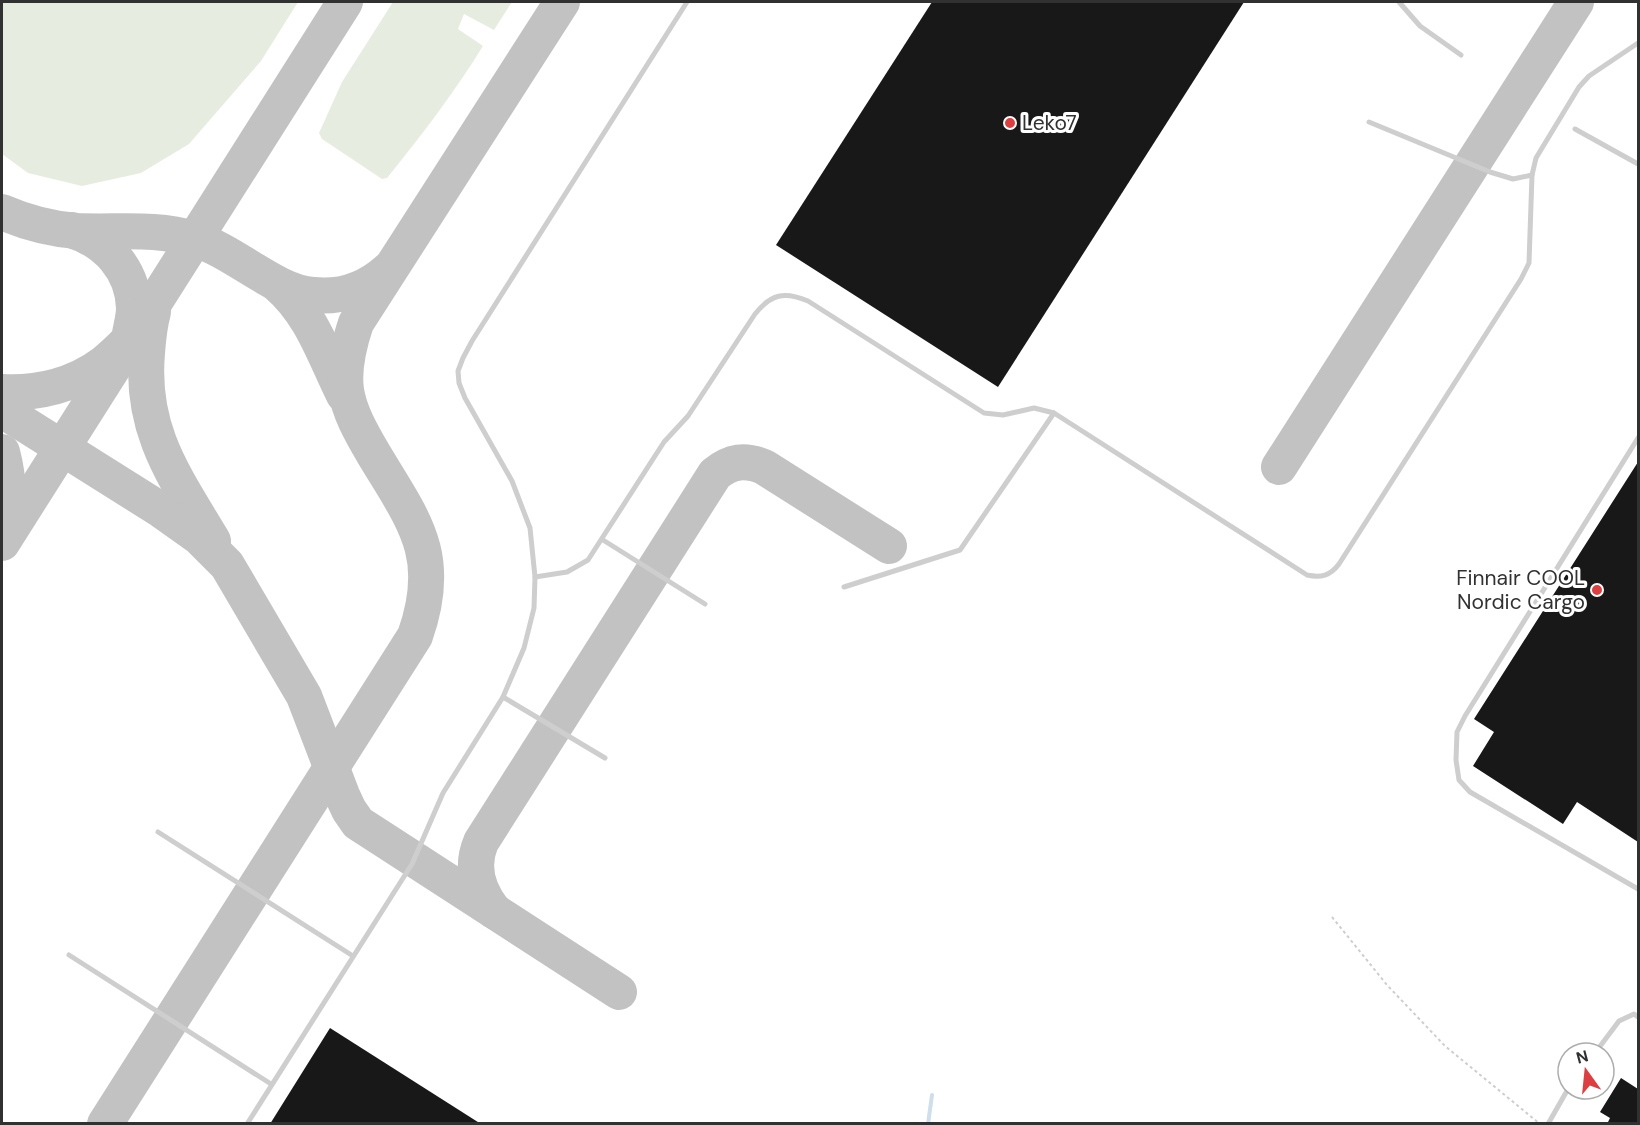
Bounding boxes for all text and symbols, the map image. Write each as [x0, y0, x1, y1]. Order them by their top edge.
place label: Leko7 [1022, 109, 1077, 137]
marker: Leko7 [1003, 116, 1017, 130]
place label: Finnair COOL Nordic Cargo [1456, 564, 1585, 616]
marker: Finnair COOL Nordic Cargo [1590, 583, 1604, 597]
north arrow [1556, 1041, 1616, 1101]
text: N [1574, 1045, 1591, 1069]

